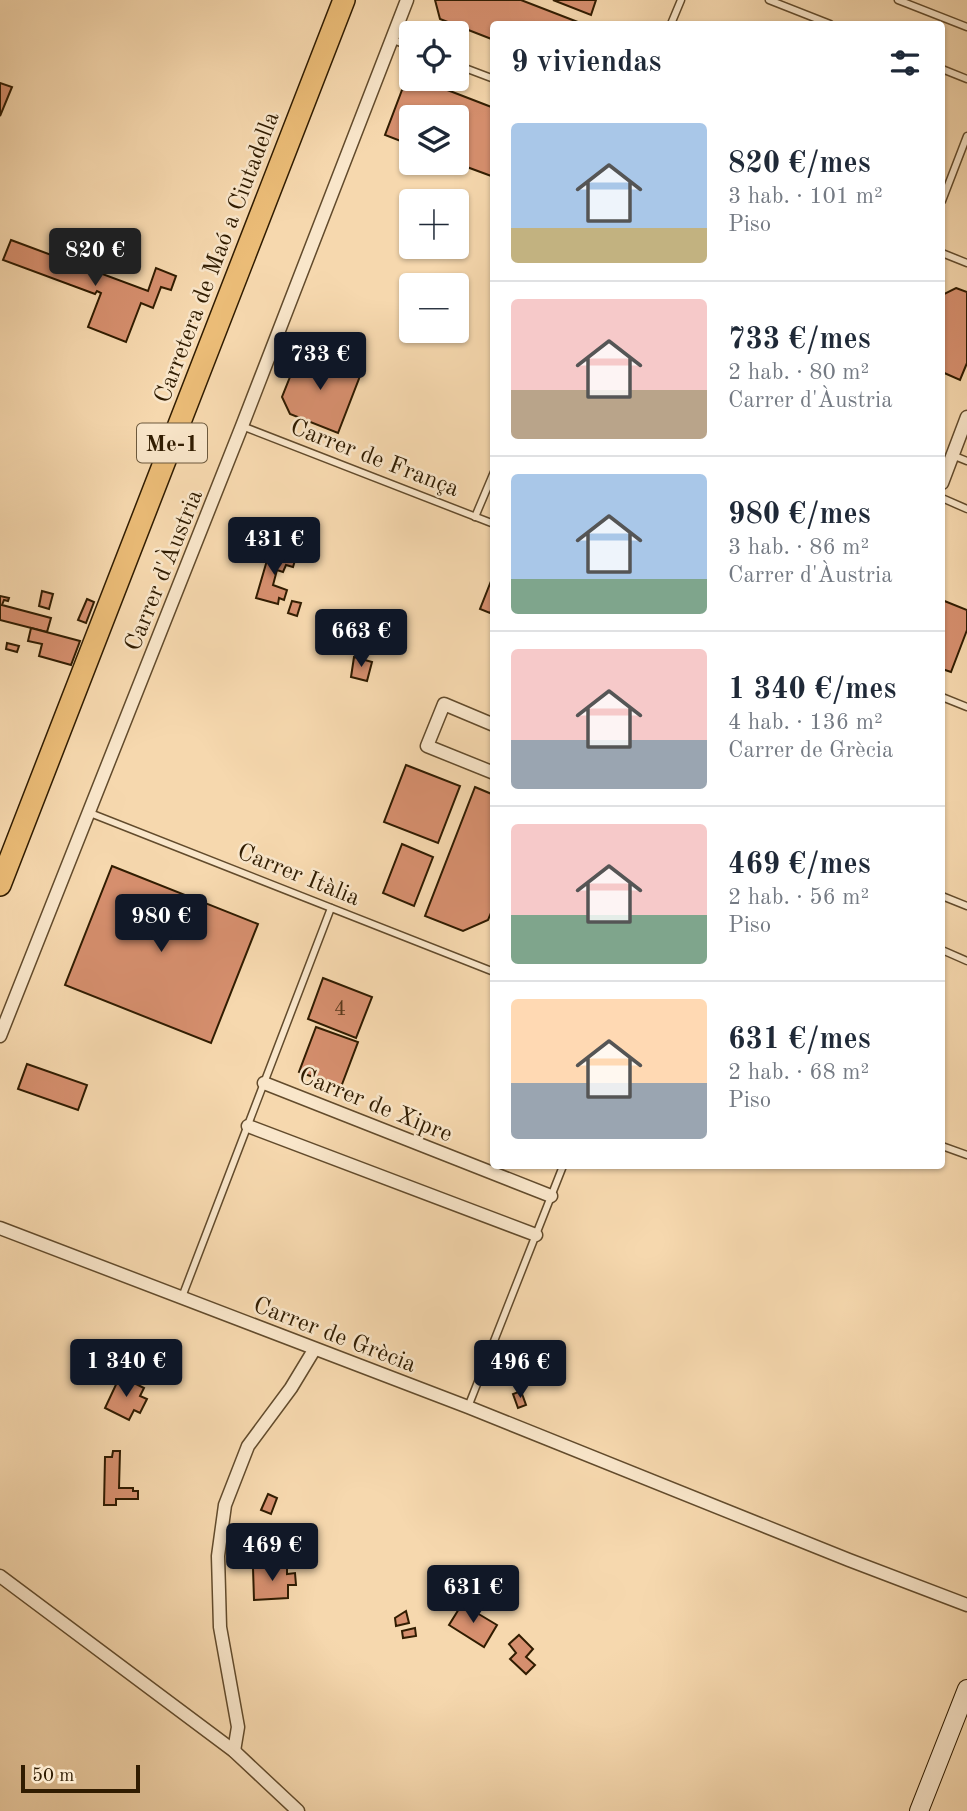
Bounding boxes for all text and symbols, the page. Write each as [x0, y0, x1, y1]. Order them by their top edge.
map controls [399, 21, 469, 343]
button: locate [399, 21, 469, 91]
icon: filters [886, 44, 924, 82]
text: 9 viviendas [511, 48, 661, 78]
button: layers [399, 105, 469, 175]
street label: Carretera de Maó a Ciutadella [151, 109, 285, 407]
text: 820 €/mes [728, 149, 871, 179]
icon: home [567, 151, 651, 235]
text: 3 hab. · 101 m² [728, 185, 883, 208]
button: + [399, 189, 469, 259]
text: Piso [728, 213, 771, 236]
pin: 820 € [46, 229, 144, 288]
text: 820 € [65, 239, 125, 262]
button: − [399, 273, 469, 343]
text: 733 €/mes [728, 325, 871, 355]
icon: home [567, 327, 651, 411]
pin: 733 € [271, 332, 369, 392]
text: 733 € [290, 343, 350, 366]
text: 2 hab. · 80 m² [728, 361, 869, 384]
text: Carrer d'Àustria [728, 389, 893, 412]
street label: Carrer de França [287, 416, 462, 502]
road number: Me-1 [137, 424, 207, 462]
street label: Carrer d'Àustria [118, 485, 208, 655]
text: 980 €/mes [728, 500, 871, 530]
icon: home [567, 502, 651, 586]
pin: 431 € [225, 518, 323, 577]
text: 431 € [244, 528, 304, 551]
text: 3 hab. · 86 m² [728, 536, 869, 559]
text: Carrer d'Àustria [728, 564, 893, 587]
pin: 663 € [312, 610, 410, 669]
text: 663 € [331, 620, 391, 643]
text: 1 340 €/mes [728, 675, 896, 705]
icon: home [567, 677, 651, 761]
text: 4 hab. · 136 m² [728, 711, 883, 734]
text: Carrer de Grècia [728, 739, 893, 762]
street label: Carrer Itàlia [234, 840, 363, 911]
text: 469 €/mes [728, 850, 871, 880]
icon: home [567, 852, 651, 936]
text: 2 hab. · 56 m² [728, 886, 869, 909]
pin: 980 € [112, 894, 210, 954]
text: 980 € [131, 905, 191, 928]
text: Piso [728, 914, 771, 937]
house number: 4 [334, 999, 346, 1020]
text: 631 €/mes [728, 1025, 871, 1055]
icon: home [567, 1027, 651, 1111]
text: 2 hab. · 68 m² [728, 1061, 869, 1084]
street label: Carrer de Xipre [295, 1064, 455, 1148]
text: Piso [728, 1089, 771, 1112]
street label: Carrer de Grècia [249, 1294, 419, 1378]
pin: 1 340 € [61, 1340, 191, 1399]
pin: 496 € [471, 1340, 569, 1400]
text: 1 340 € [86, 1350, 166, 1373]
text: 496 € [490, 1351, 550, 1374]
pin: 469 € [223, 1524, 321, 1583]
text: 469 € [242, 1534, 302, 1557]
pin: 631 € [424, 1566, 522, 1625]
text: 631 € [443, 1576, 503, 1599]
scale bar [21, 1762, 140, 1794]
text: 50 m [32, 1767, 74, 1786]

